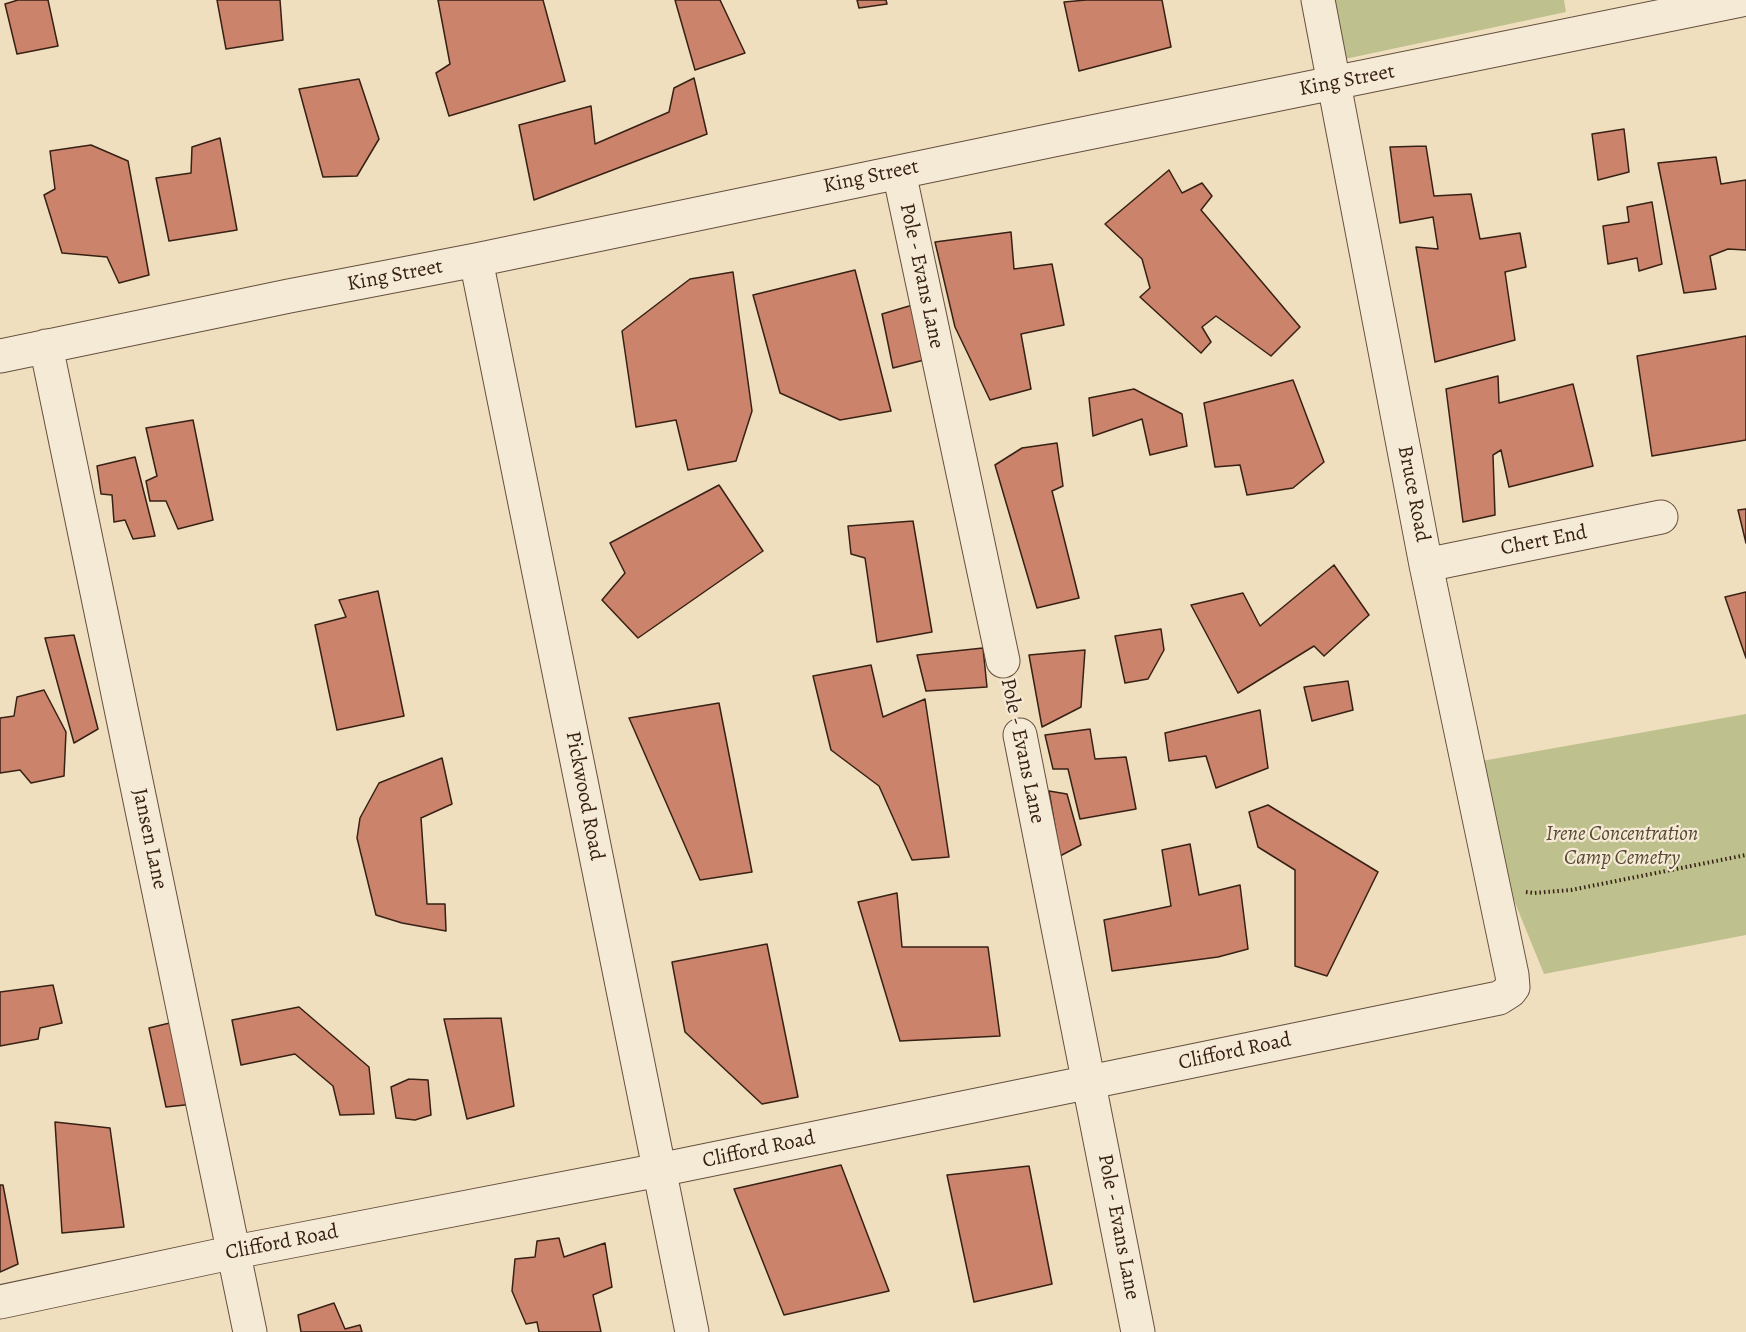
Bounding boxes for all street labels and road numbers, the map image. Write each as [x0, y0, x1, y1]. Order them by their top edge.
street label: King Street [1297, 59, 1397, 103]
street label: King Street [821, 155, 921, 199]
street label: Pole - Evans Lane [893, 201, 949, 351]
street label: King Street [345, 254, 445, 298]
street label: Bruce Road [1391, 444, 1435, 544]
street label: Chert End [1499, 520, 1589, 562]
street label: Pole - Evans Lane [994, 676, 1050, 826]
street label: Pickwood Road [559, 729, 609, 863]
street label: Jansen Lane [126, 786, 172, 892]
street label: Clifford Road [1176, 1028, 1294, 1076]
street label: Clifford Road [700, 1126, 818, 1174]
street label: Pole - Evans Lane [1092, 1152, 1144, 1302]
street label: Clifford Road [223, 1220, 341, 1266]

